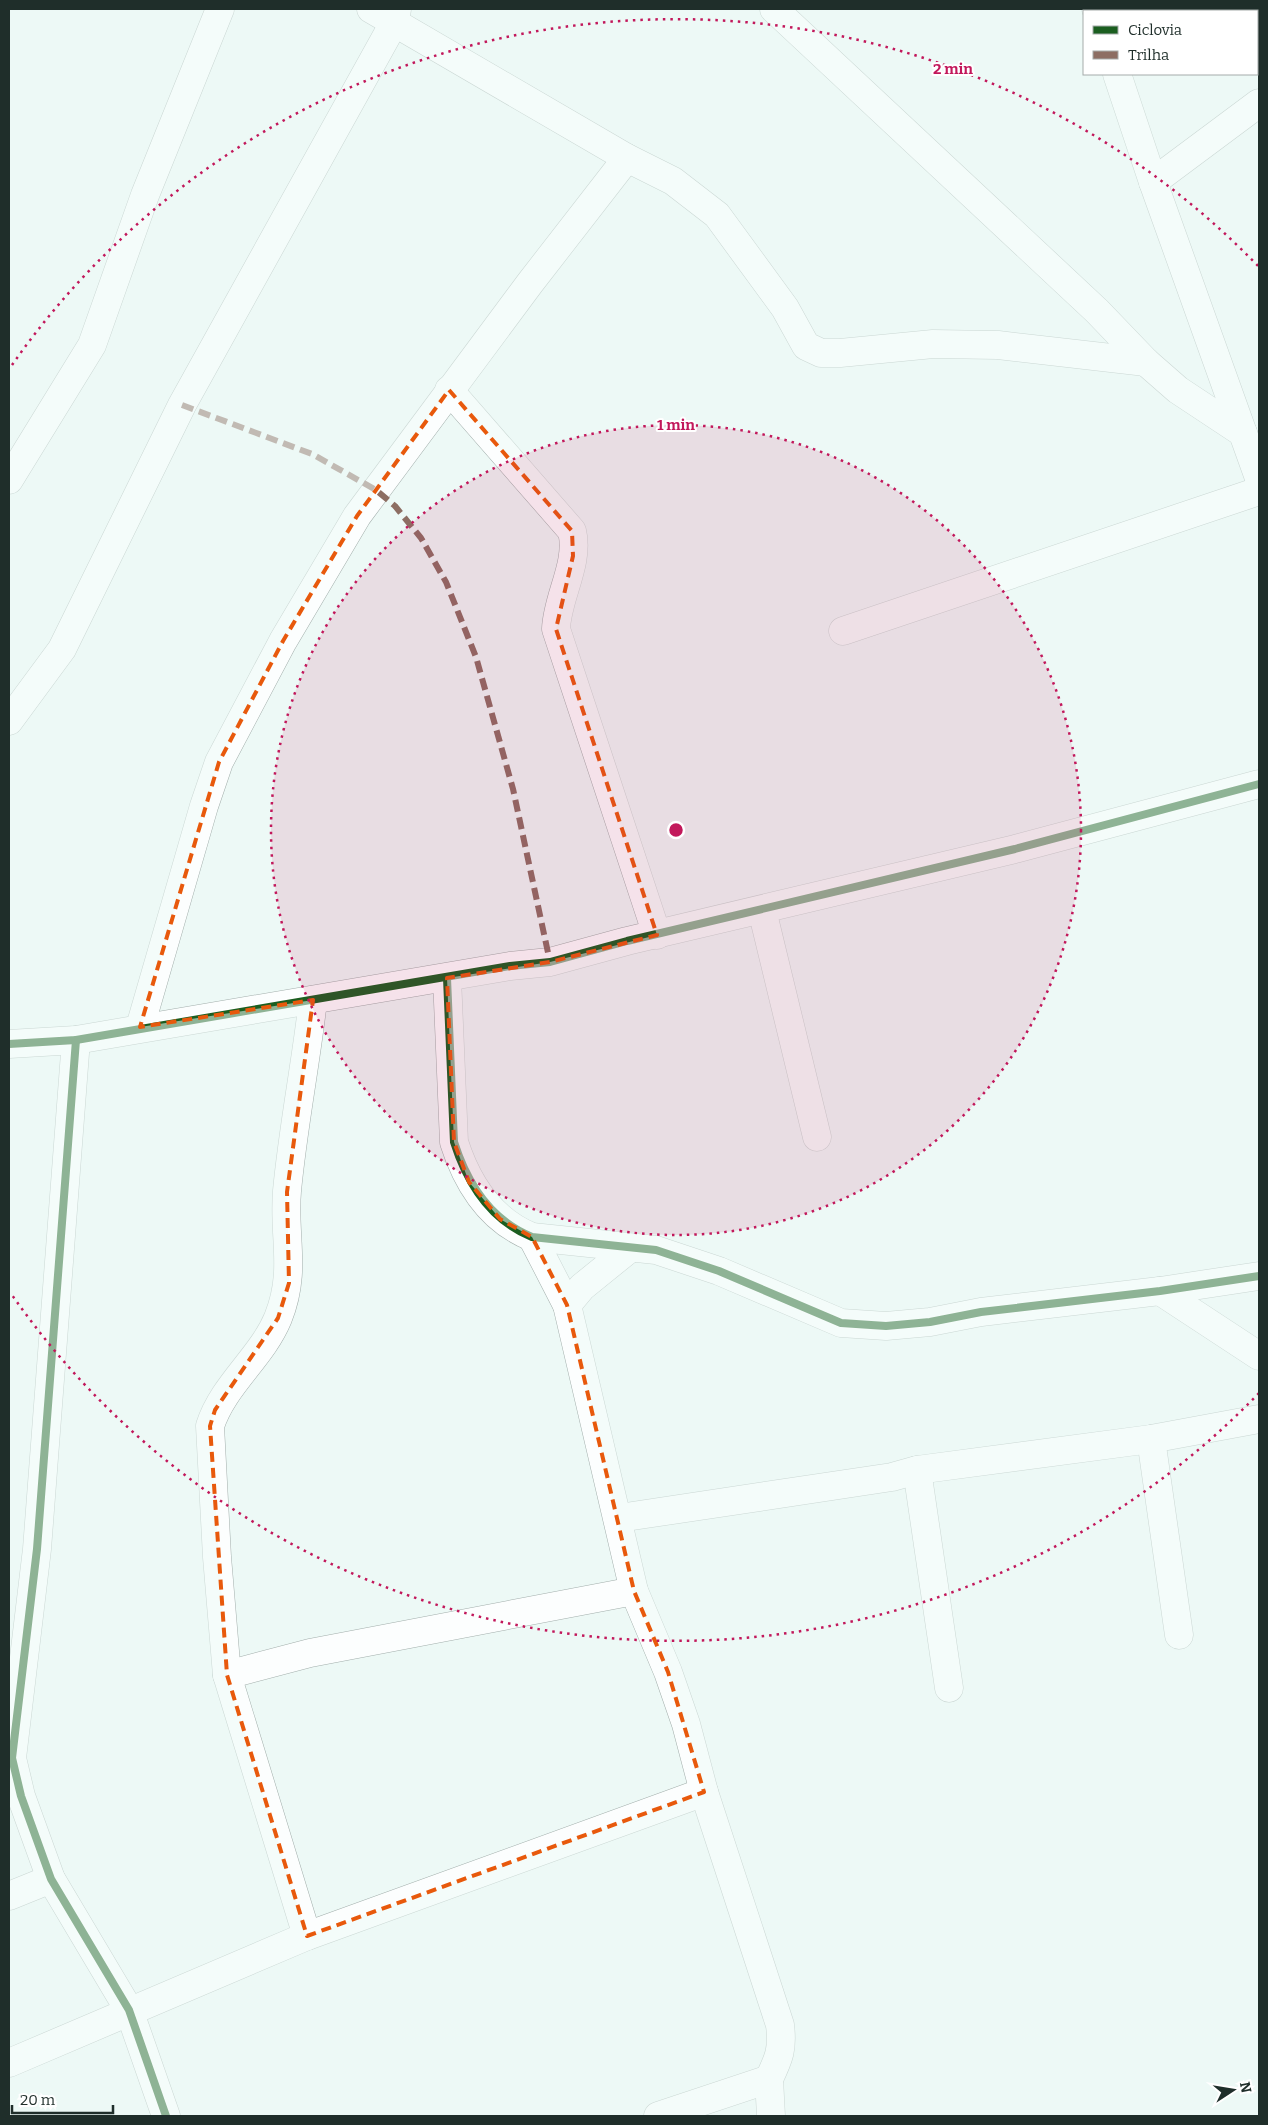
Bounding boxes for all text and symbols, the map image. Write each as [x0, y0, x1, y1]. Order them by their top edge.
legend [1083, 10, 1258, 75]
text: Ciclovia [1128, 21, 1182, 39]
text: Trilha [1128, 46, 1169, 64]
text: 2 min [933, 60, 973, 78]
text: 1 min [657, 416, 695, 434]
centre of rings [667, 821, 685, 839]
north arrow [1208, 2065, 1258, 2115]
text: N [1236, 2080, 1255, 2095]
scale bar [12, 2082, 114, 2114]
text: 20 m [20, 2091, 56, 2109]

